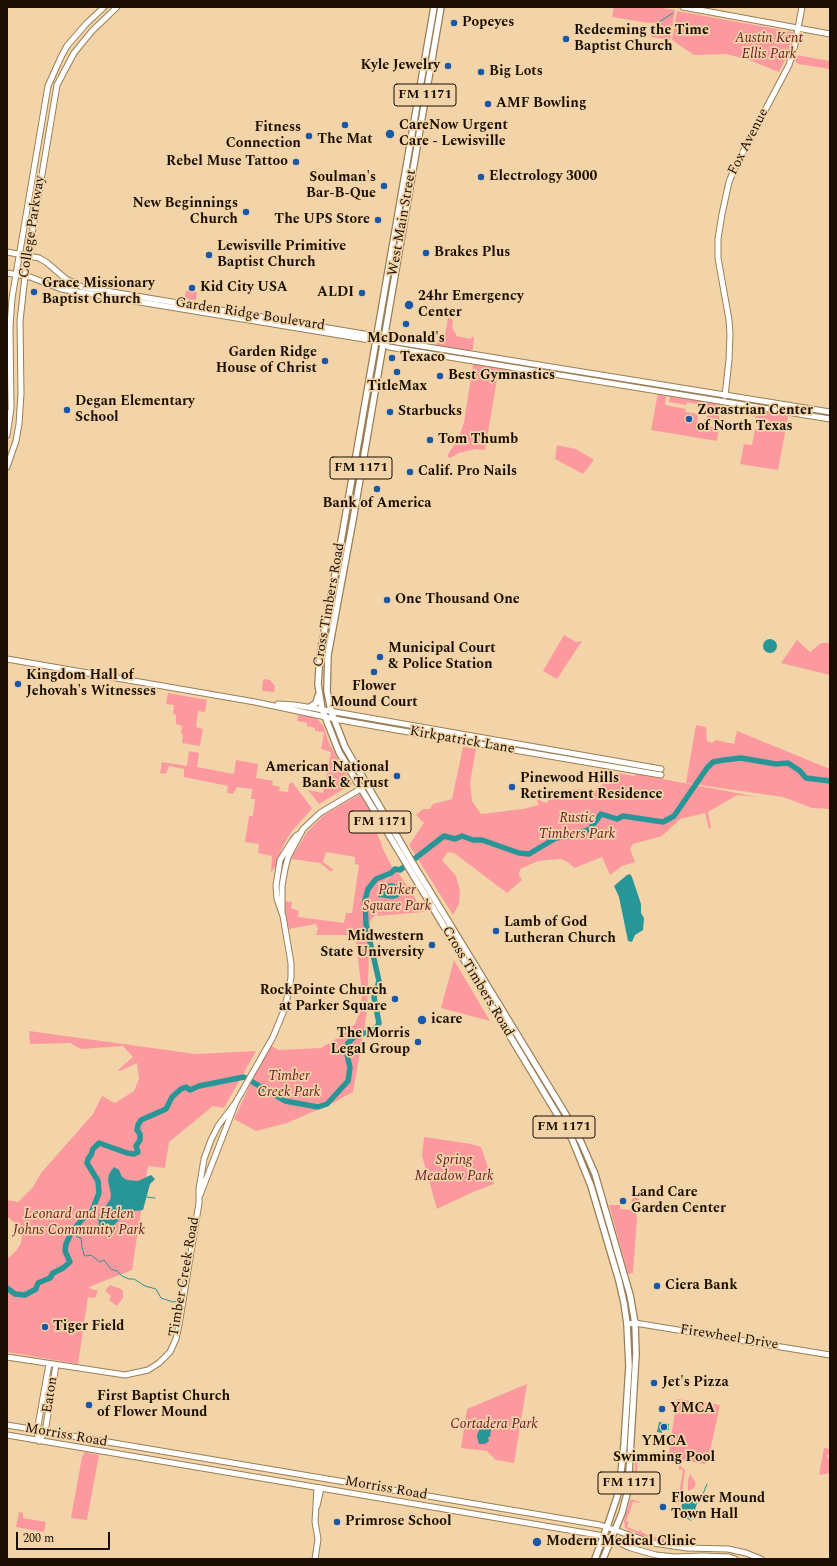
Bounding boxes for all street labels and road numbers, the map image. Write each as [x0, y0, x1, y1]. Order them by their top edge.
road number: FM 1171 [394, 84, 456, 106]
street label: Fox Avenue [725, 106, 773, 178]
street label: West Main Street [385, 169, 421, 277]
street label: College Parkway [17, 175, 49, 279]
street label: Garden Ridge Boulevard [174, 295, 326, 335]
road number: FM 1171 [330, 457, 392, 479]
street label: Cross Timbers Road [311, 542, 349, 668]
street label: Kirkpatrick Lane [408, 724, 516, 758]
road number: FM 1171 [349, 811, 411, 833]
street label: Cross Timbers Road [437, 924, 517, 1040]
road number: FM 1171 [533, 1116, 595, 1138]
street label: Timber Creek Road [166, 1216, 204, 1338]
street label: Firewheel Drive [679, 1322, 779, 1354]
street label: Eaton [40, 1376, 62, 1414]
street label: Morriss Road [23, 1420, 109, 1452]
road number: FM 1171 [598, 1472, 660, 1494]
street label: Morriss Road [343, 1473, 429, 1505]

